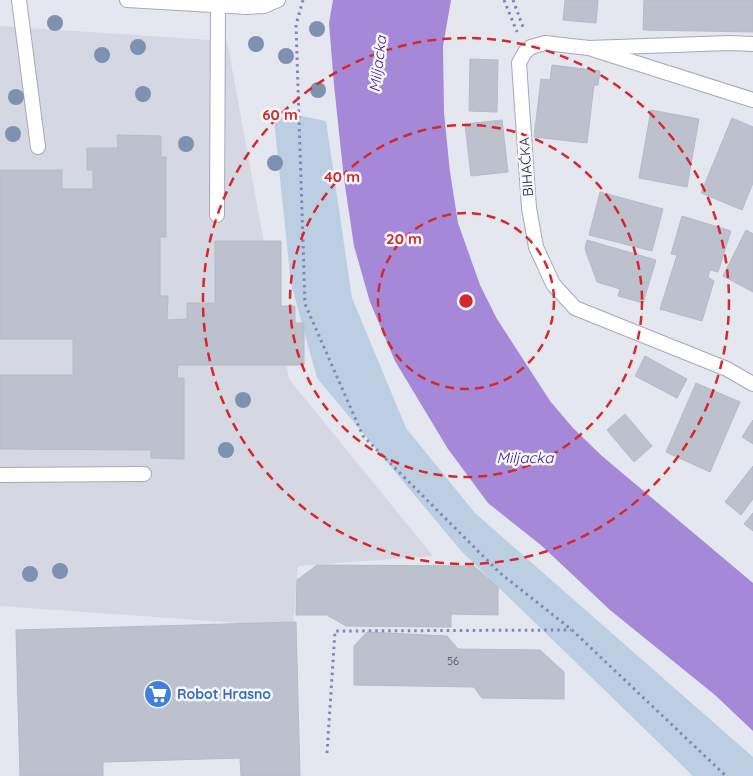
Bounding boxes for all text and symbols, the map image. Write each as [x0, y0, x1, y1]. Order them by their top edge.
water label: Miljacka [365, 34, 391, 93]
text: 60 m [262, 105, 298, 124]
street label: BIHAĆKA [515, 137, 537, 197]
text: 40 m [324, 167, 360, 186]
text: 20 m [386, 229, 422, 248]
centre of rings [457, 292, 475, 310]
water label: Miljacka [497, 448, 554, 467]
house number: 56 [447, 654, 459, 668]
supermarket icon: Robot Hrasno [143, 679, 173, 709]
place label: Robot Hrasno [177, 685, 271, 703]

